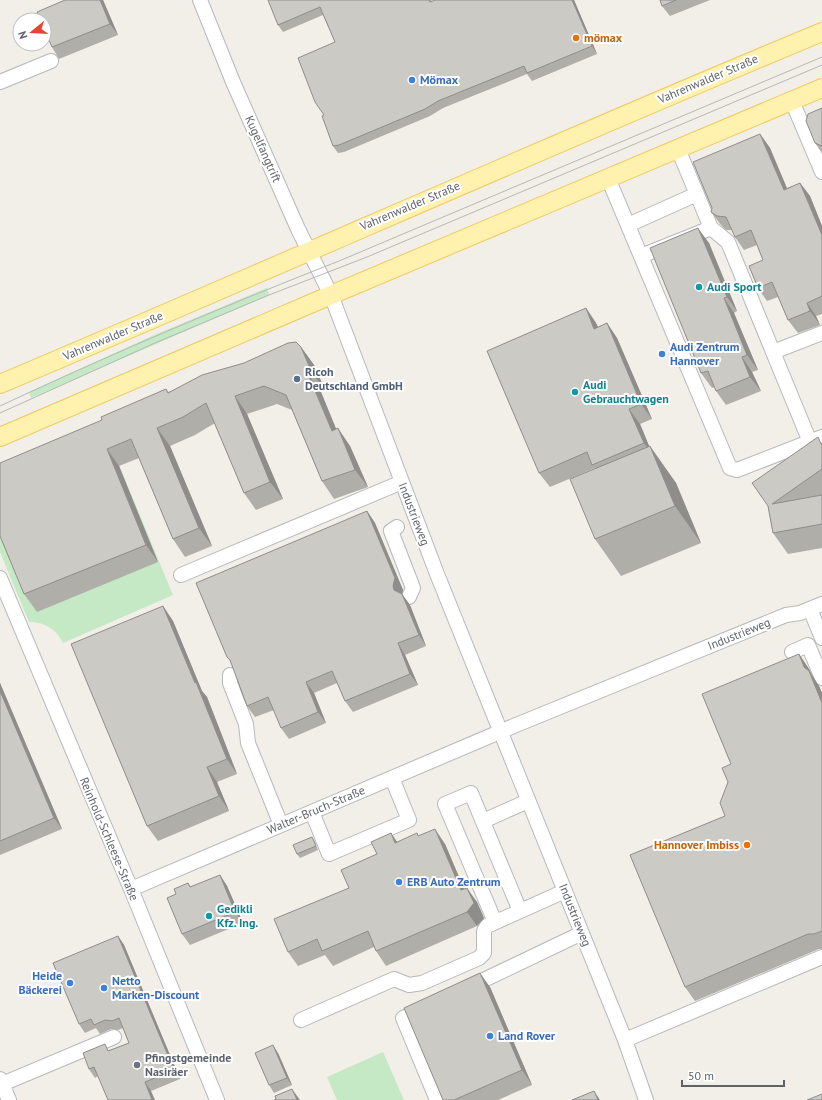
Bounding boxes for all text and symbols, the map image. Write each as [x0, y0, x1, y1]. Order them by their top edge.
north arrow [12, 12, 52, 52]
text: N [15, 29, 30, 41]
place label: mömax [584, 30, 623, 45]
marker: mömax [571, 33, 581, 43]
street label: Vahrenwalder Straße [655, 51, 760, 107]
place label: Mömax [420, 72, 459, 87]
marker: Mömax [407, 75, 417, 85]
street label: Kugelfangtrift [242, 113, 285, 184]
street label: Vahrenwalder Straße [357, 178, 462, 234]
place label: Audi Sport [707, 279, 762, 294]
marker: Audi Sport [694, 282, 704, 292]
street label: Vahrenwalder Straße [60, 308, 165, 364]
place label: Audi Zentrum Hannover [670, 339, 740, 368]
marker: Audi Zentrum Hannover [657, 349, 667, 359]
place label: Ricoh Deutschland GmbH [305, 364, 403, 393]
marker: Ricoh Deutschland GmbH [292, 374, 302, 384]
place label: Audi Gebrauchtwagen [583, 377, 669, 406]
marker: Audi Gebrauchtwagen [570, 387, 580, 397]
street label: Industrieweg [396, 480, 433, 548]
street label: Industrieweg [705, 614, 772, 653]
street label: Reinhold-Schleese-Straße [77, 775, 142, 903]
street label: Walter-Bruch-Straße [265, 782, 367, 837]
place label: Hannover Imbiss [654, 837, 739, 852]
marker: Hannover Imbiss [742, 840, 752, 850]
place label: ERB Auto Zentrum [407, 874, 501, 889]
marker: ERB Auto Zentrum [394, 877, 404, 887]
street label: Industrieweg [556, 881, 595, 948]
place label: Gedikli Kfz. Ing. [217, 901, 258, 930]
marker: Gedikli Kfz. Ing. [204, 911, 214, 921]
place label: Heide Bäckerei [18, 968, 62, 997]
place label: Netto Marken-Discount [112, 973, 200, 1002]
marker: Heide Bäckerei [65, 978, 75, 988]
marker: Netto Marken-Discount [99, 983, 109, 993]
place label: Land Rover [498, 1028, 556, 1043]
marker: Land Rover [485, 1031, 495, 1041]
place label: Pfingstgemeinde Nasiräer [145, 1050, 231, 1079]
marker: Pfingstgemeinde Nasiräer [132, 1060, 142, 1070]
scale bar [682, 1062, 784, 1088]
text: 50 m [688, 1068, 714, 1083]

